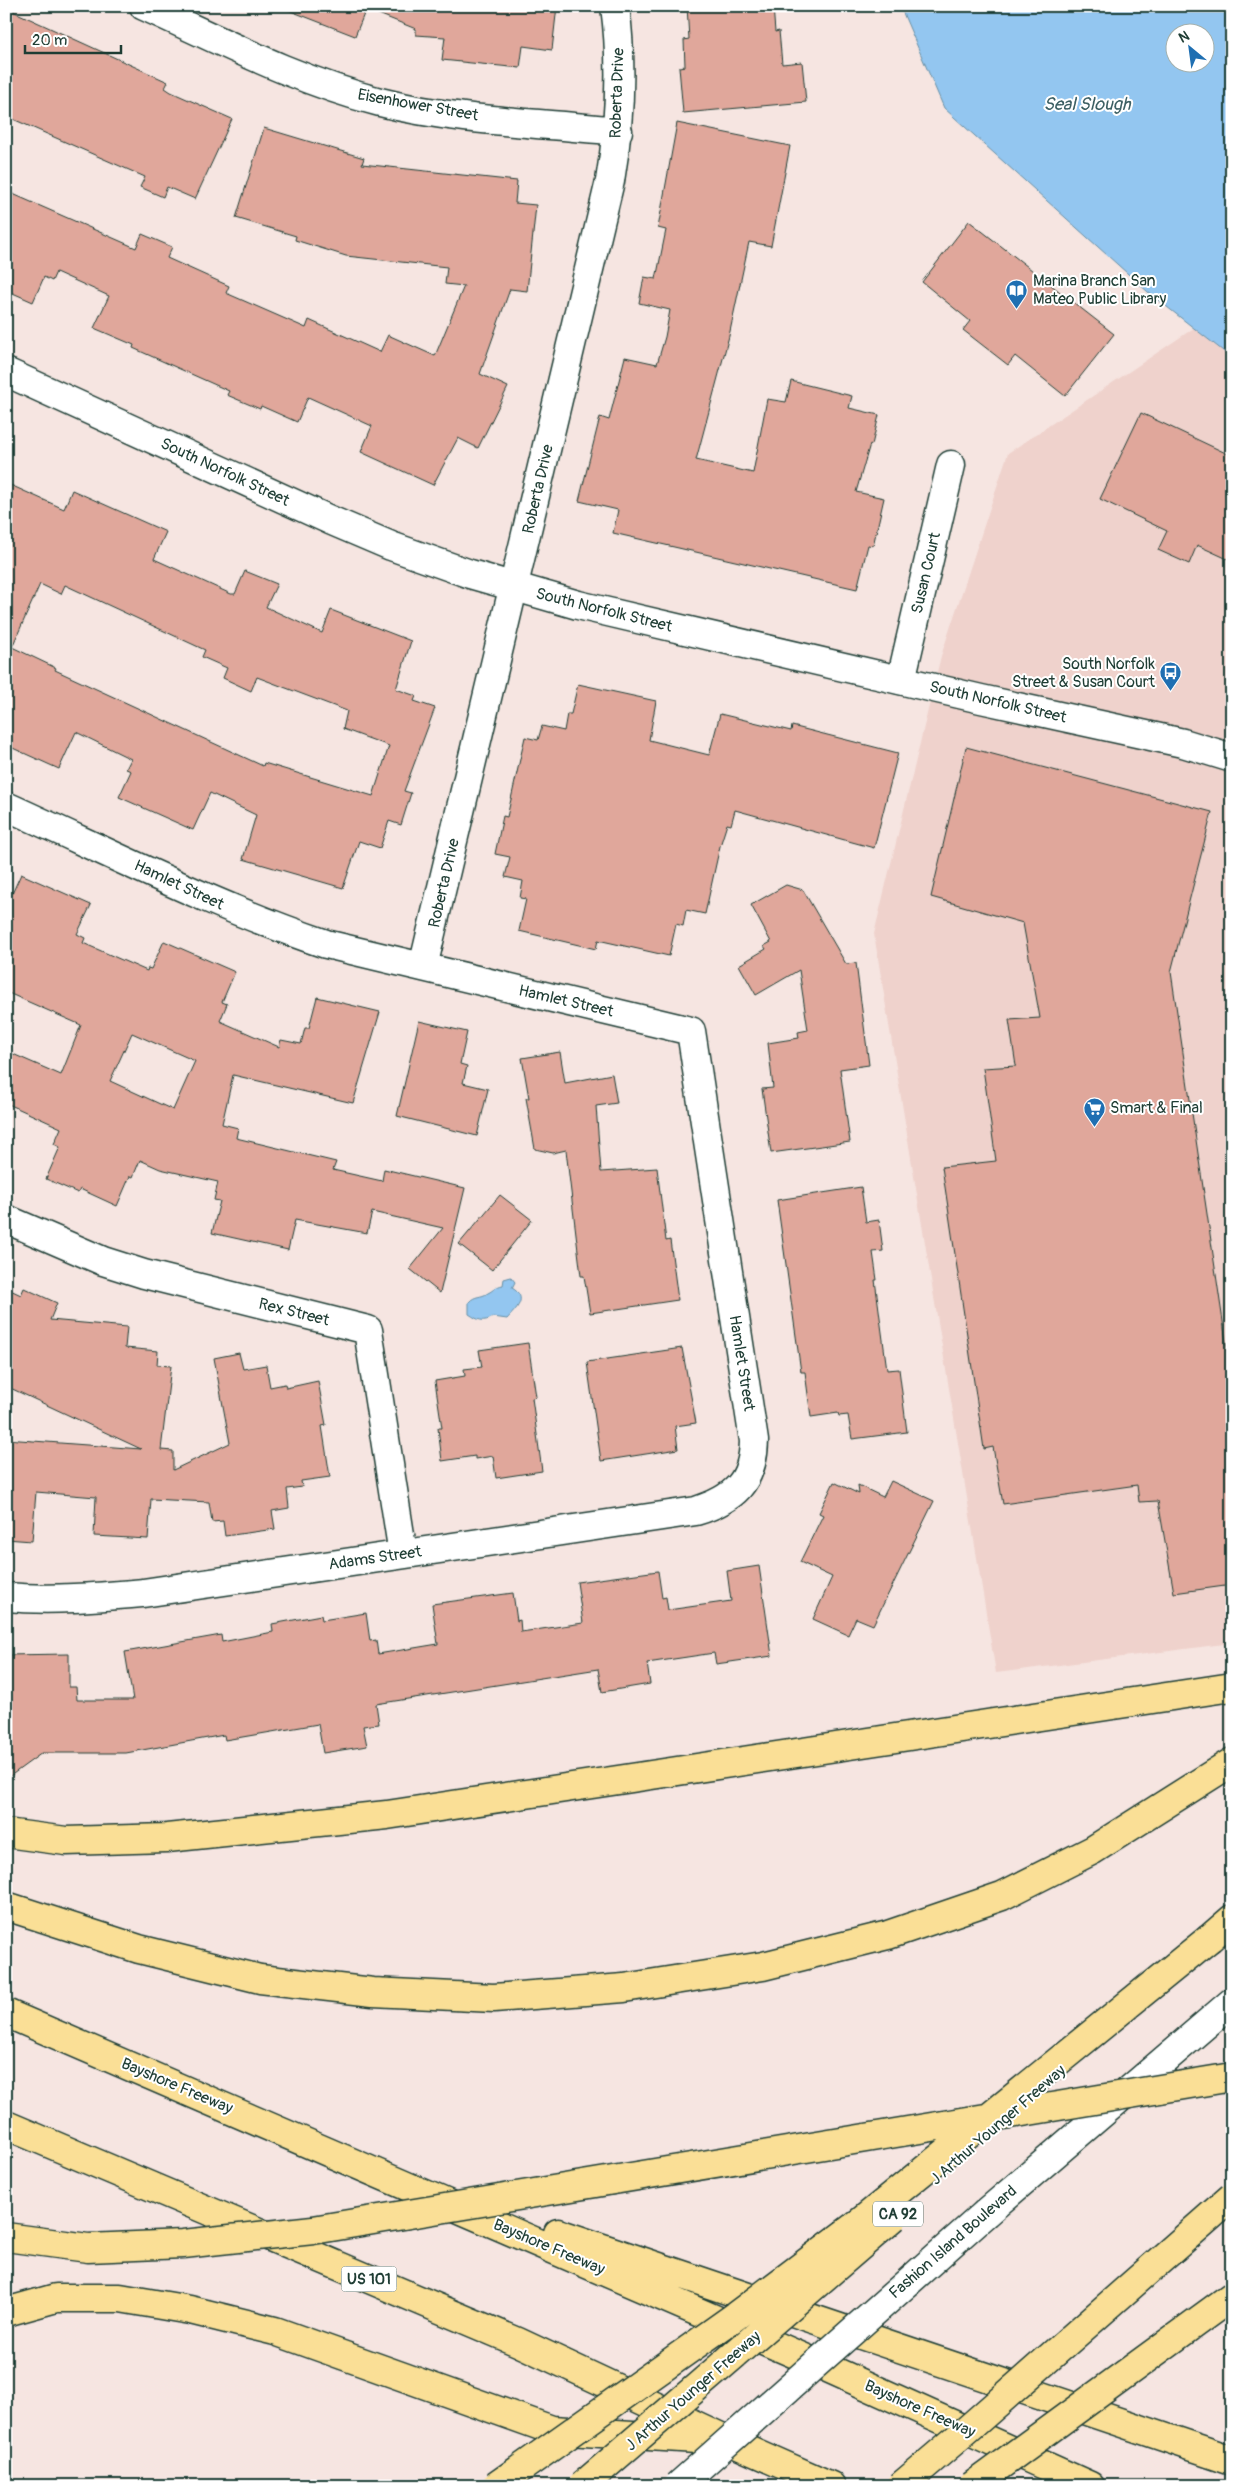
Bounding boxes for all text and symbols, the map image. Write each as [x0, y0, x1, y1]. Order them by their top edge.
scale bar [25, 22, 121, 54]
north arrow [1166, 22, 1216, 72]
text: N [1176, 27, 1192, 47]
text: 20 m [32, 31, 67, 50]
street label: Roberta Drive [605, 47, 629, 139]
street label: Eisenhower Street [356, 85, 480, 126]
water label: Seal Slough [1043, 93, 1132, 116]
place label: Marina Branch San Mateo Public Library [1033, 271, 1166, 309]
library icon: Marina Branch San Mateo Public Library [1005, 278, 1029, 309]
street label: South Norfolk Street [157, 433, 293, 511]
street label: Roberta Drive [518, 442, 558, 536]
street label: Susan Court [907, 530, 945, 616]
street label: South Norfolk Street [534, 583, 675, 637]
place label: South Norfolk Street & Susan Court [1012, 654, 1156, 692]
bus stop icon: South Norfolk Street & Susan Court [1159, 661, 1183, 692]
street label: South Norfolk Street [928, 677, 1069, 728]
street label: Roberta Drive [424, 836, 464, 930]
street label: Hamlet Street [131, 855, 228, 915]
street label: Hamlet Street [517, 980, 616, 1022]
supermarket icon: Smart & Final [1082, 1096, 1106, 1127]
place label: Smart & Final [1110, 1098, 1203, 1118]
street label: Rex Street [257, 1294, 332, 1331]
street label: Hamlet Street [725, 1314, 760, 1413]
street label: Adams Street [327, 1542, 423, 1574]
street label: Bayshore Freeway [118, 2054, 236, 2119]
street label: J Arthur Younger Freeway [926, 2061, 1070, 2189]
street label: Fashion Island Boulevard [885, 2181, 1021, 2303]
road number: CA 92 [873, 2202, 923, 2226]
street label: Bayshore Freeway [490, 2215, 608, 2280]
road number: US 101 [342, 2266, 396, 2292]
street label: J Arthur Younger Freeway [621, 2327, 765, 2455]
street label: Bayshore Freeway [861, 2376, 979, 2442]

